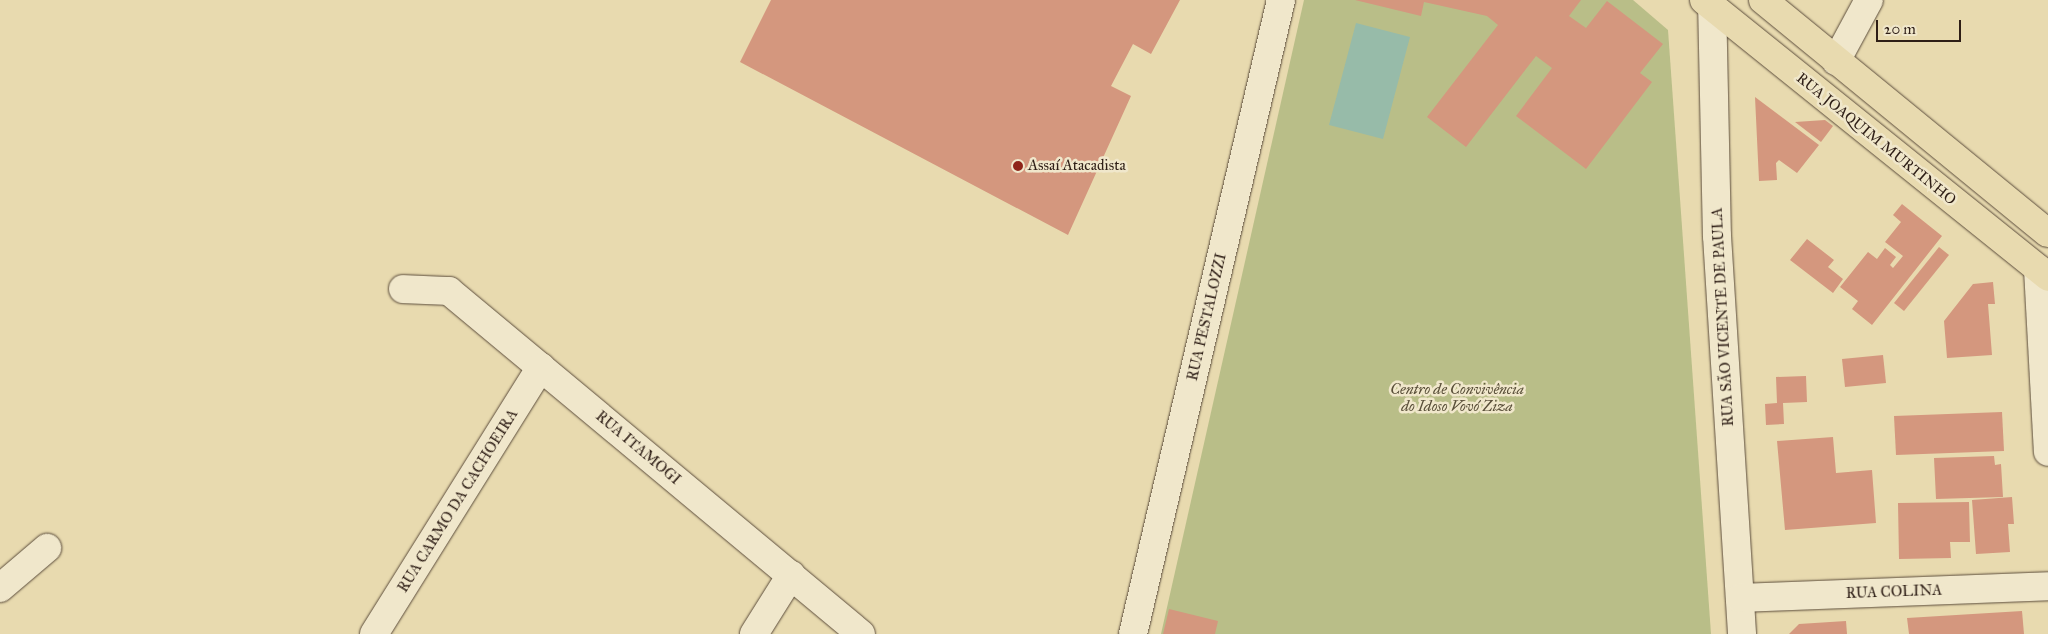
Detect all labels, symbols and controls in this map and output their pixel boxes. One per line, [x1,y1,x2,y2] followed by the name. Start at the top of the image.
[1878,10,1963,42] scale bar
[1884,20,1916,38] text: 20 m
[1793,69,1959,209] street label: RUA JOAQUIM MURTINHO
[1028,157,1126,175] place label: Assaí Atacadista
[1012,160,1024,172] marker: Assaí Atacadista
[1708,207,1738,427] street label: RUA SÃO VICENTE DE PAULA
[1184,251,1230,383] street label: RUA PESTALOZZI
[1390,380,1524,415] park label: Centro de Convivência do Idoso Vovó Ziza
[394,406,522,596] street label: RUA CARMO DA CACHOEIRA
[592,407,684,489] street label: RUA ITAMOGI
[1845,581,1943,603] street label: RUA COLINA

